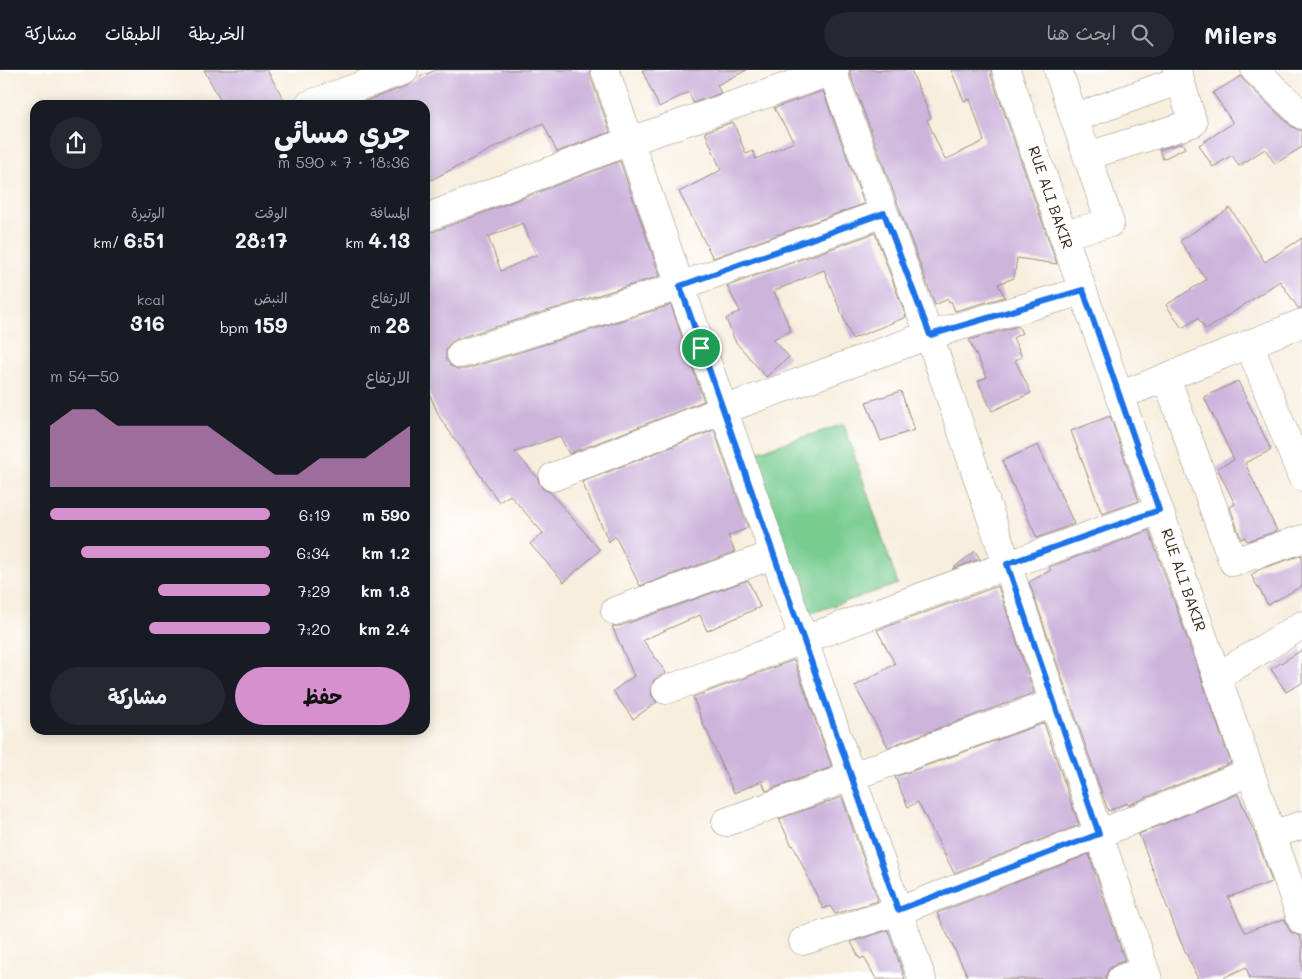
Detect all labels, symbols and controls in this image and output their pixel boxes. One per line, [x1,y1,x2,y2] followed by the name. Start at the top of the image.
[824,12,1174,57] search box
[1204,19,1277,50] text: Milers
[1046,20,1116,45] text: ابحث هنا
[25,21,77,45] text: مشاركة
[105,21,161,45] text: الطبقات
[189,21,245,45] text: الخريطة
[1128,21,1156,49] icon: search
[274,114,410,150] text: جري مسائي
[50,117,102,169] button: share
[1024,143,1078,251] street label: RUE ALI BAKIR
[278,151,410,172] text: 18:36 · 7 × 590 m
[131,203,165,222] text: الوتيرة
[255,203,287,222] text: الوقت
[370,203,410,222] text: المسافة
[124,226,165,253] text: 6:51
[235,226,287,253] text: 28:17
[368,226,410,253] text: 4.13
[93,233,124,252] text: /km
[345,233,368,252] text: km
[254,288,287,307] text: النبض
[371,288,410,307] text: الارتفاع
[137,290,165,309] text: kcal
[130,309,165,336] text: 316
[253,311,287,338] text: 159
[385,311,410,338] text: 28
[220,318,253,337] text: bpm
[370,318,385,337] text: m
[680,327,722,369] pin
[687,334,715,362] icon: arrive
[50,365,119,386] text: 50–54 m
[365,366,410,387] text: الارتفاع
[299,504,330,525] text: 6:19
[362,504,410,525] text: 590 m
[1157,526,1211,634] street label: RUE ALI BAKIR
[297,542,330,563] text: 6:34
[362,542,410,563] text: 1.2 km
[298,580,330,601] text: 7:29
[361,580,410,601] text: 1.8 km
[297,618,330,639] text: 7:20
[359,618,410,639] text: 2.4 km
[50,667,225,725] button: مشاركة
[235,667,410,725] button: حفظ

